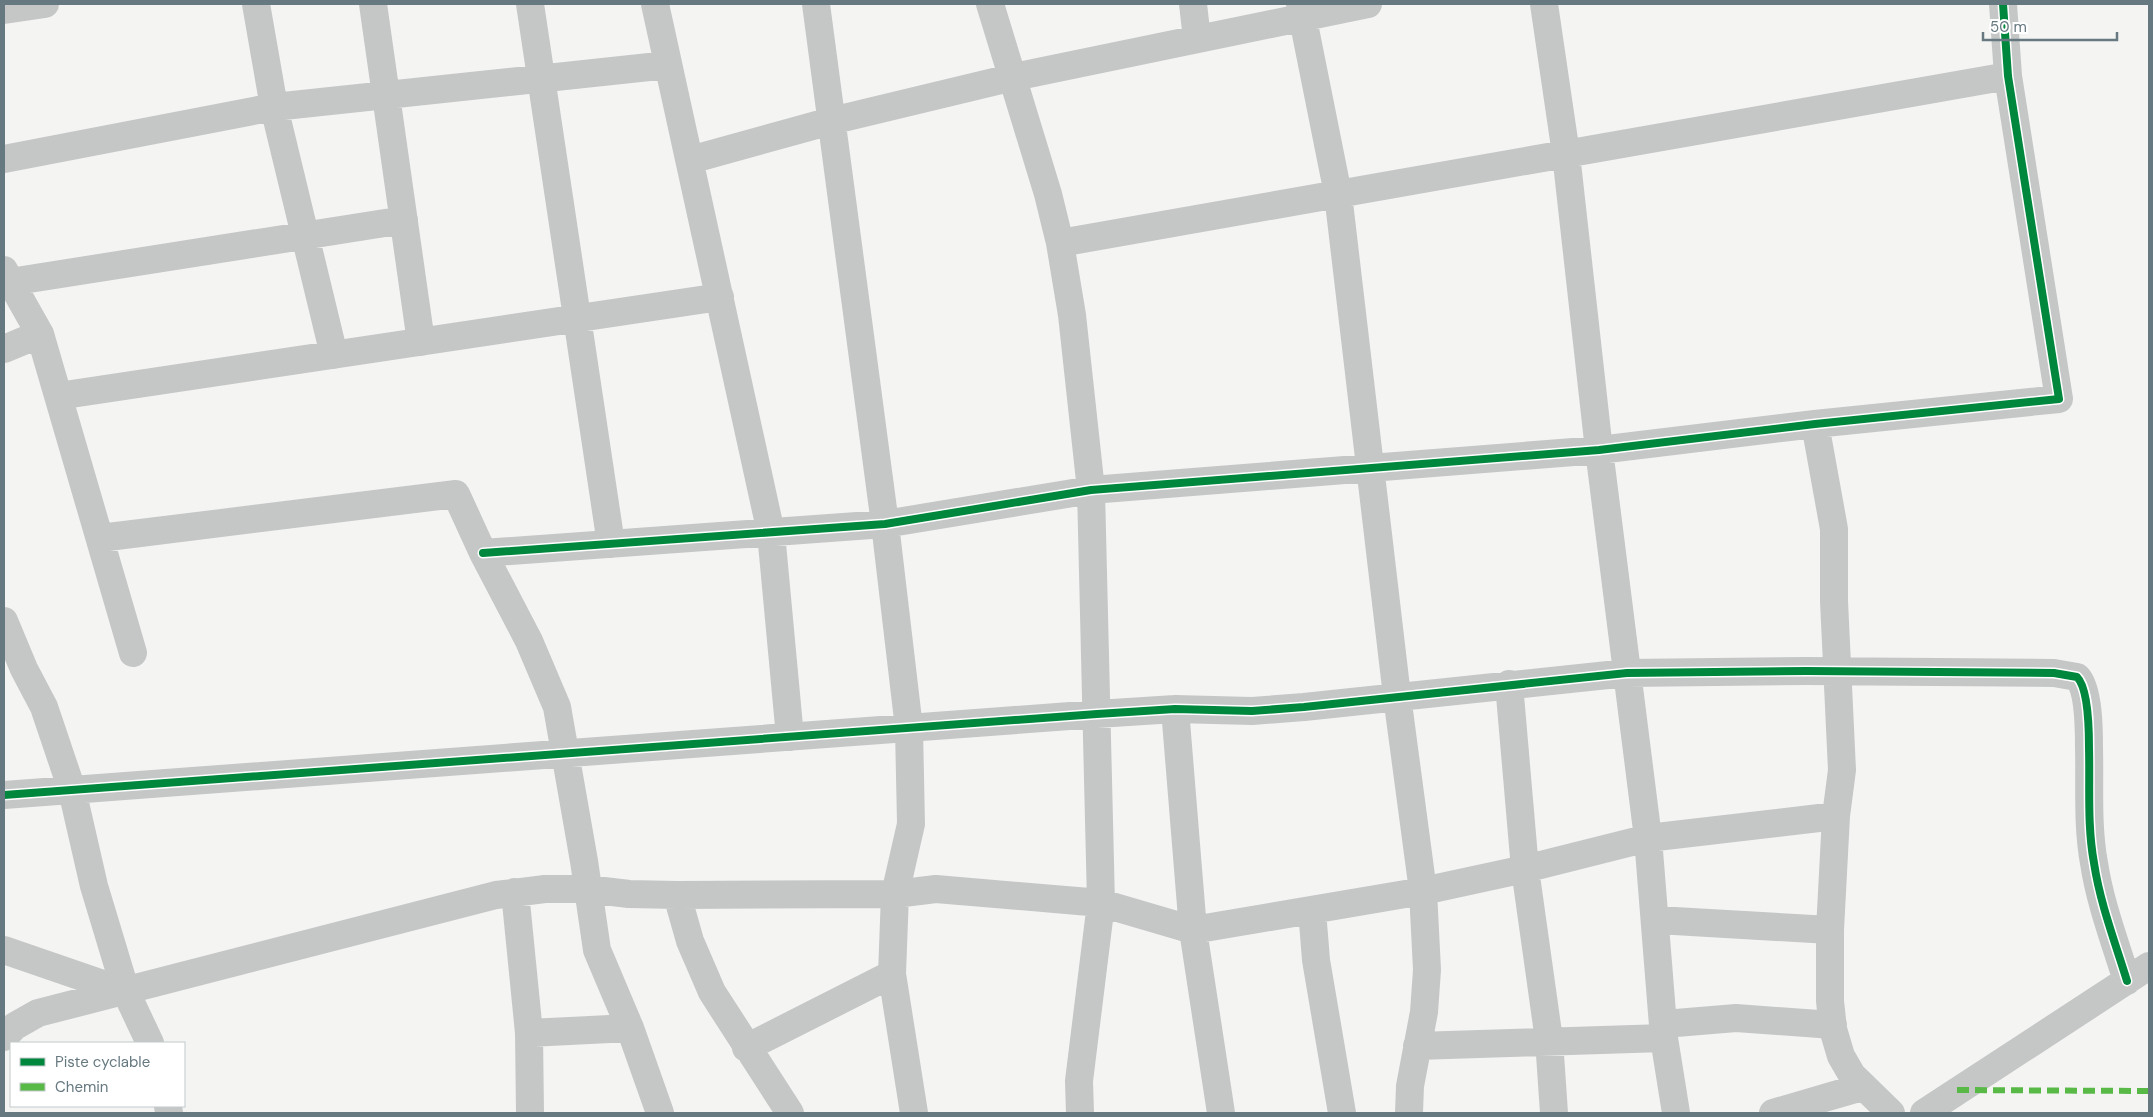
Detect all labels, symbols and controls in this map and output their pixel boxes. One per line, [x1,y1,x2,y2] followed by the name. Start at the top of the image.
[1983,10,2117,42] scale bar
[1990,17,2027,37] text: 50 m
[10,1042,185,1107] legend
[55,1052,150,1072] text: Piste cyclable
[55,1077,108,1097] text: Chemin

